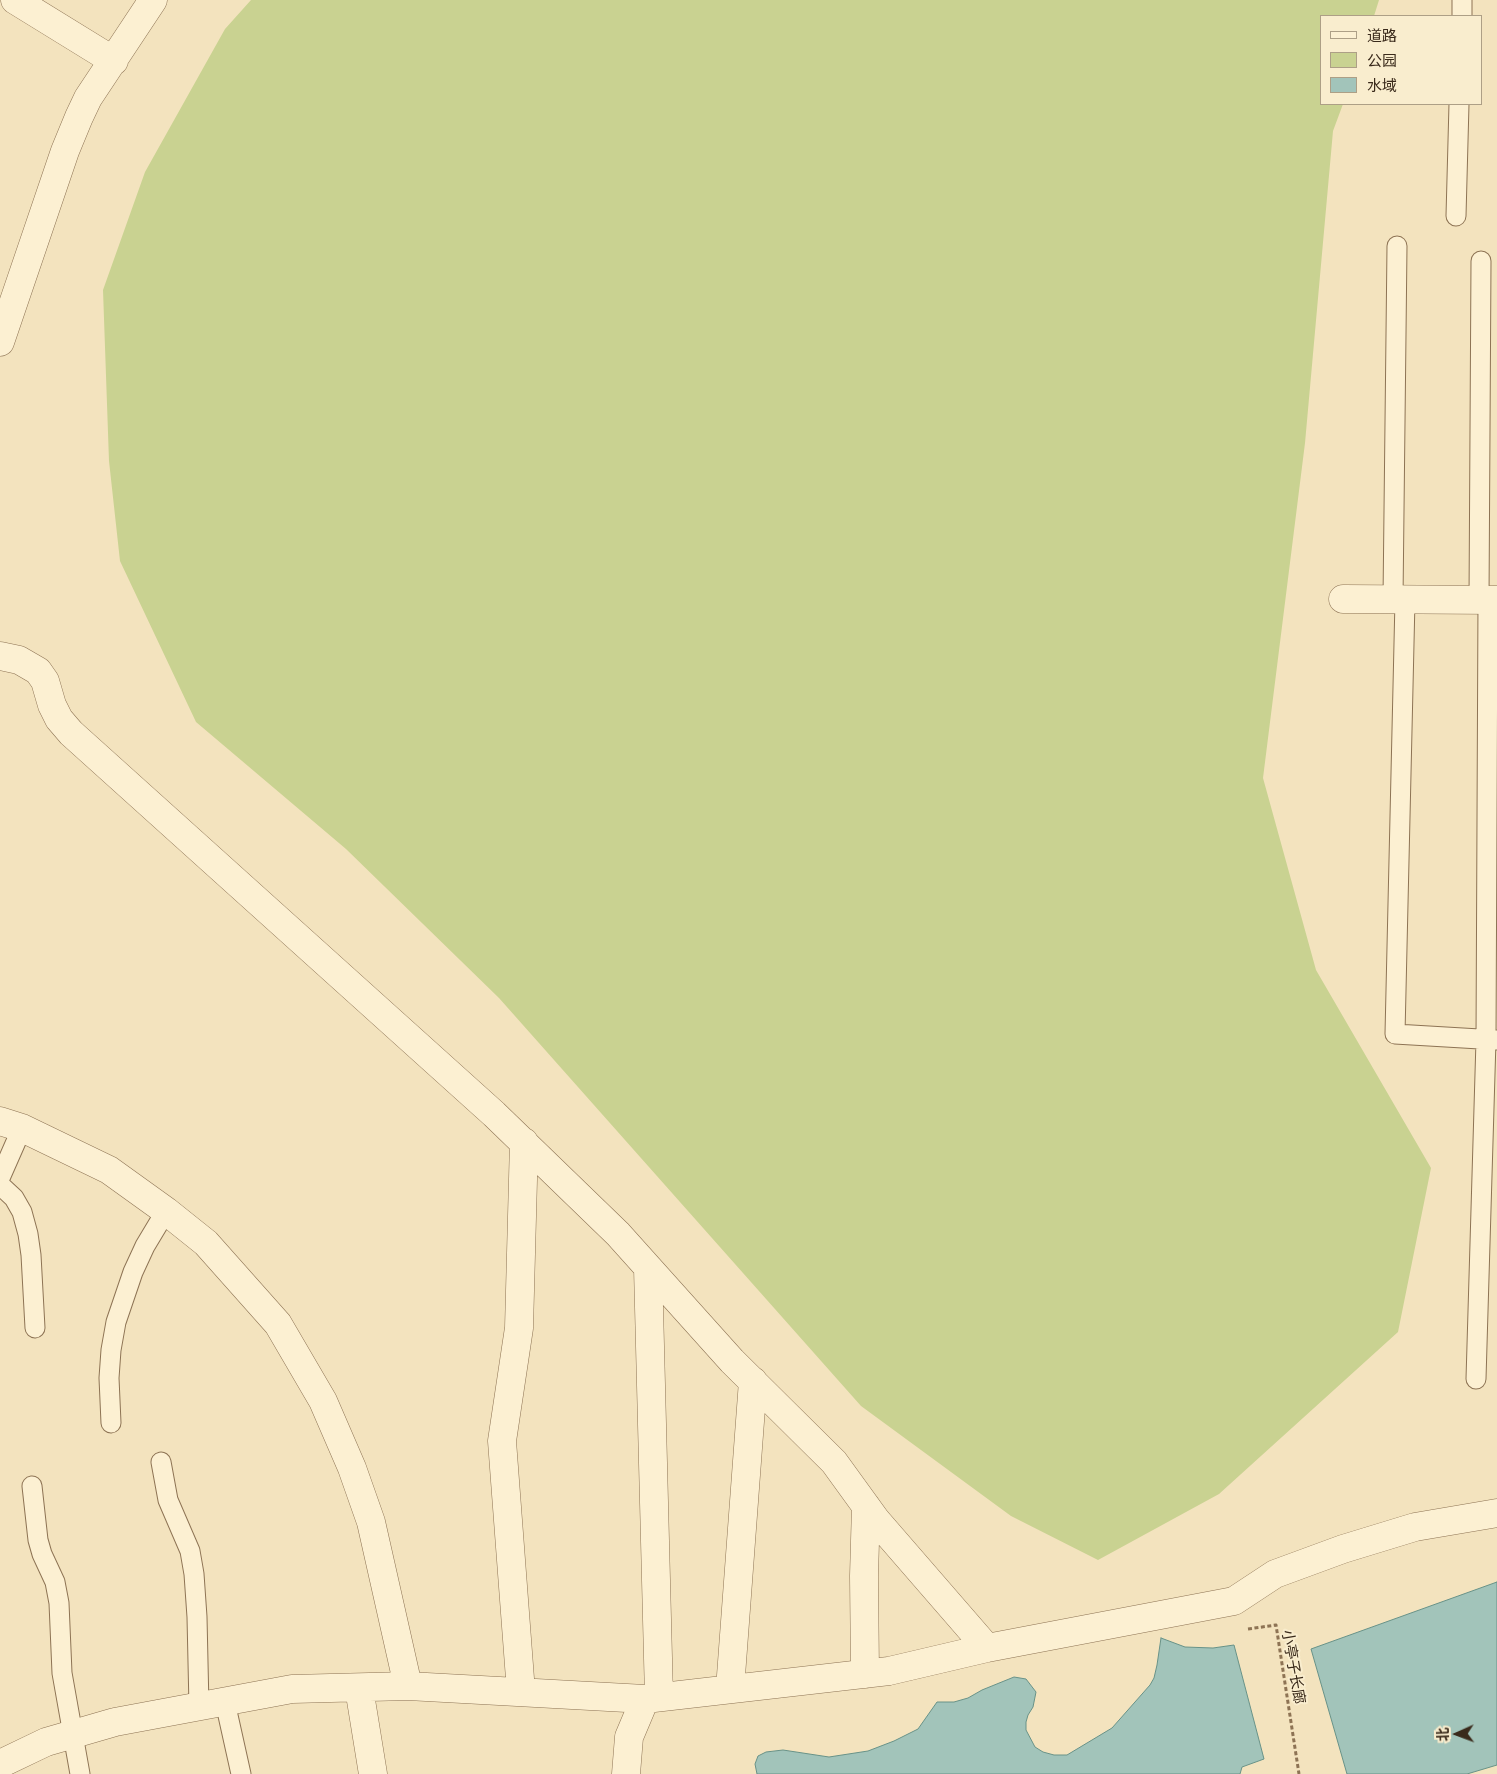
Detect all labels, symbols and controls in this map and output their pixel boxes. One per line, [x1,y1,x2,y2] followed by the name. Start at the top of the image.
[1320,15,1482,105] legend
[1367,23,1397,46] text: 道路
[1367,48,1397,71] text: 公园
[1367,73,1397,96] text: 水域
[1278,1629,1308,1705] street label: 小亭子长廊
[1432,1709,1482,1759] north arrow
[1432,1727,1452,1742] text: 北

